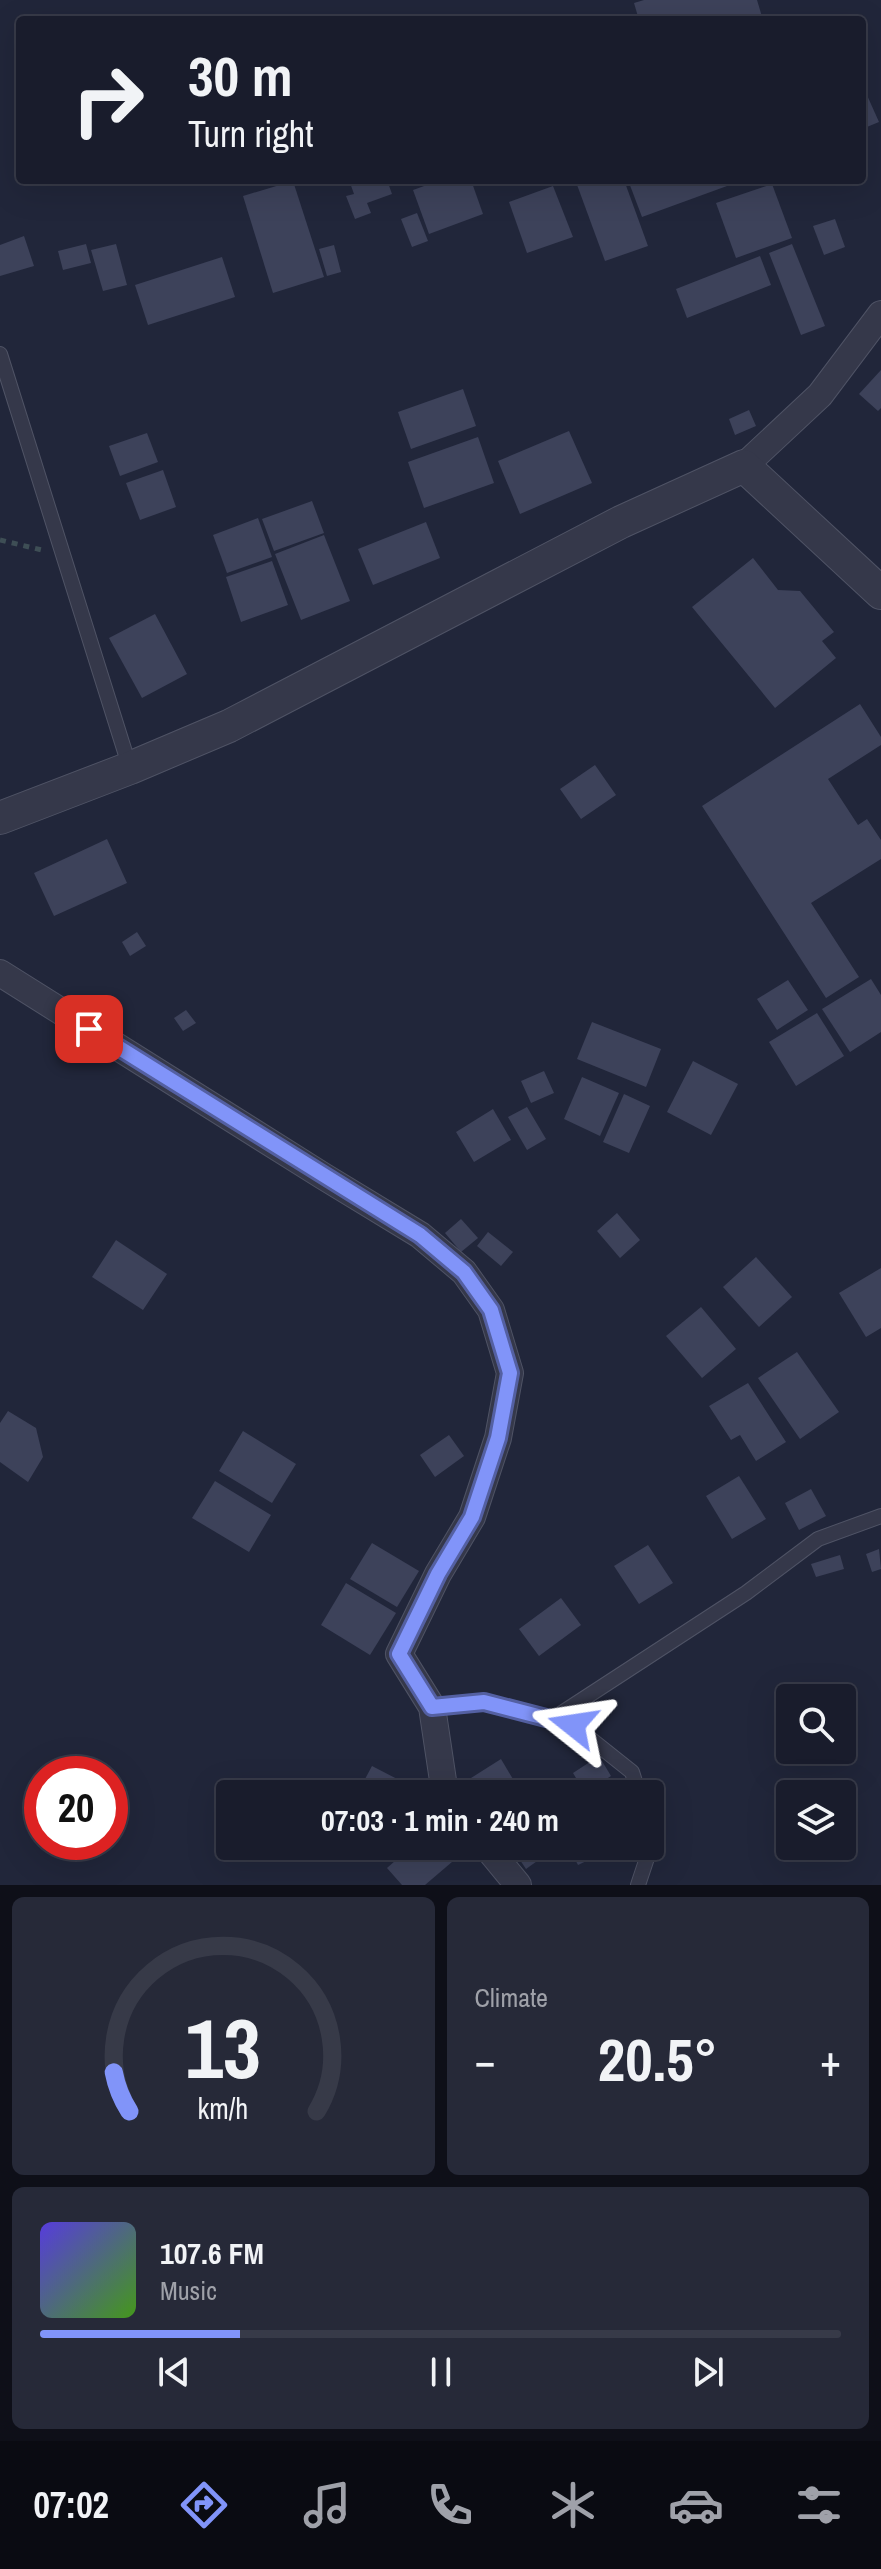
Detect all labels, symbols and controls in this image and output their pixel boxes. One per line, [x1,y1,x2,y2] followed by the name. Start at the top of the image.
[188,38,293,113] text: 30 m
[56,48,160,152] icon: right
[188,110,313,158] text: Turn right
[55,995,123,1063] pin
[67,1007,111,1051] icon: arrive
[531,1683,615,1767] position arrow
[776,1684,856,1860] map controls
[776,1684,856,1764] button: search
[24,1756,128,1860] speed limit sign: 20
[776,1780,856,1860] button: layers
[321,1800,559,1840] text: 07:03 · 1 min · 240 m
[475,1980,548,2015] text: Climate
[185,1992,261,2104] text: 13
[598,2019,718,2100] text: 20.5°
[475,2030,496,2090] text: −
[820,2030,841,2090] text: +
[198,2089,249,2128] text: km/h
[160,2233,264,2273] text: 107.6 FM
[160,2273,217,2308] text: Music
[152,2350,196,2394] icon: previous
[419,2350,463,2394] icon: pause
[686,2350,730,2394] icon: next
[176,2477,232,2533] icon: directions
[299,2477,355,2533] icon: music
[422,2477,478,2533] icon: phone
[545,2477,601,2533] icon: climate
[668,2477,724,2533] icon: car
[791,2477,847,2533] icon: filters
[34,2481,109,2529] text: 07:02

